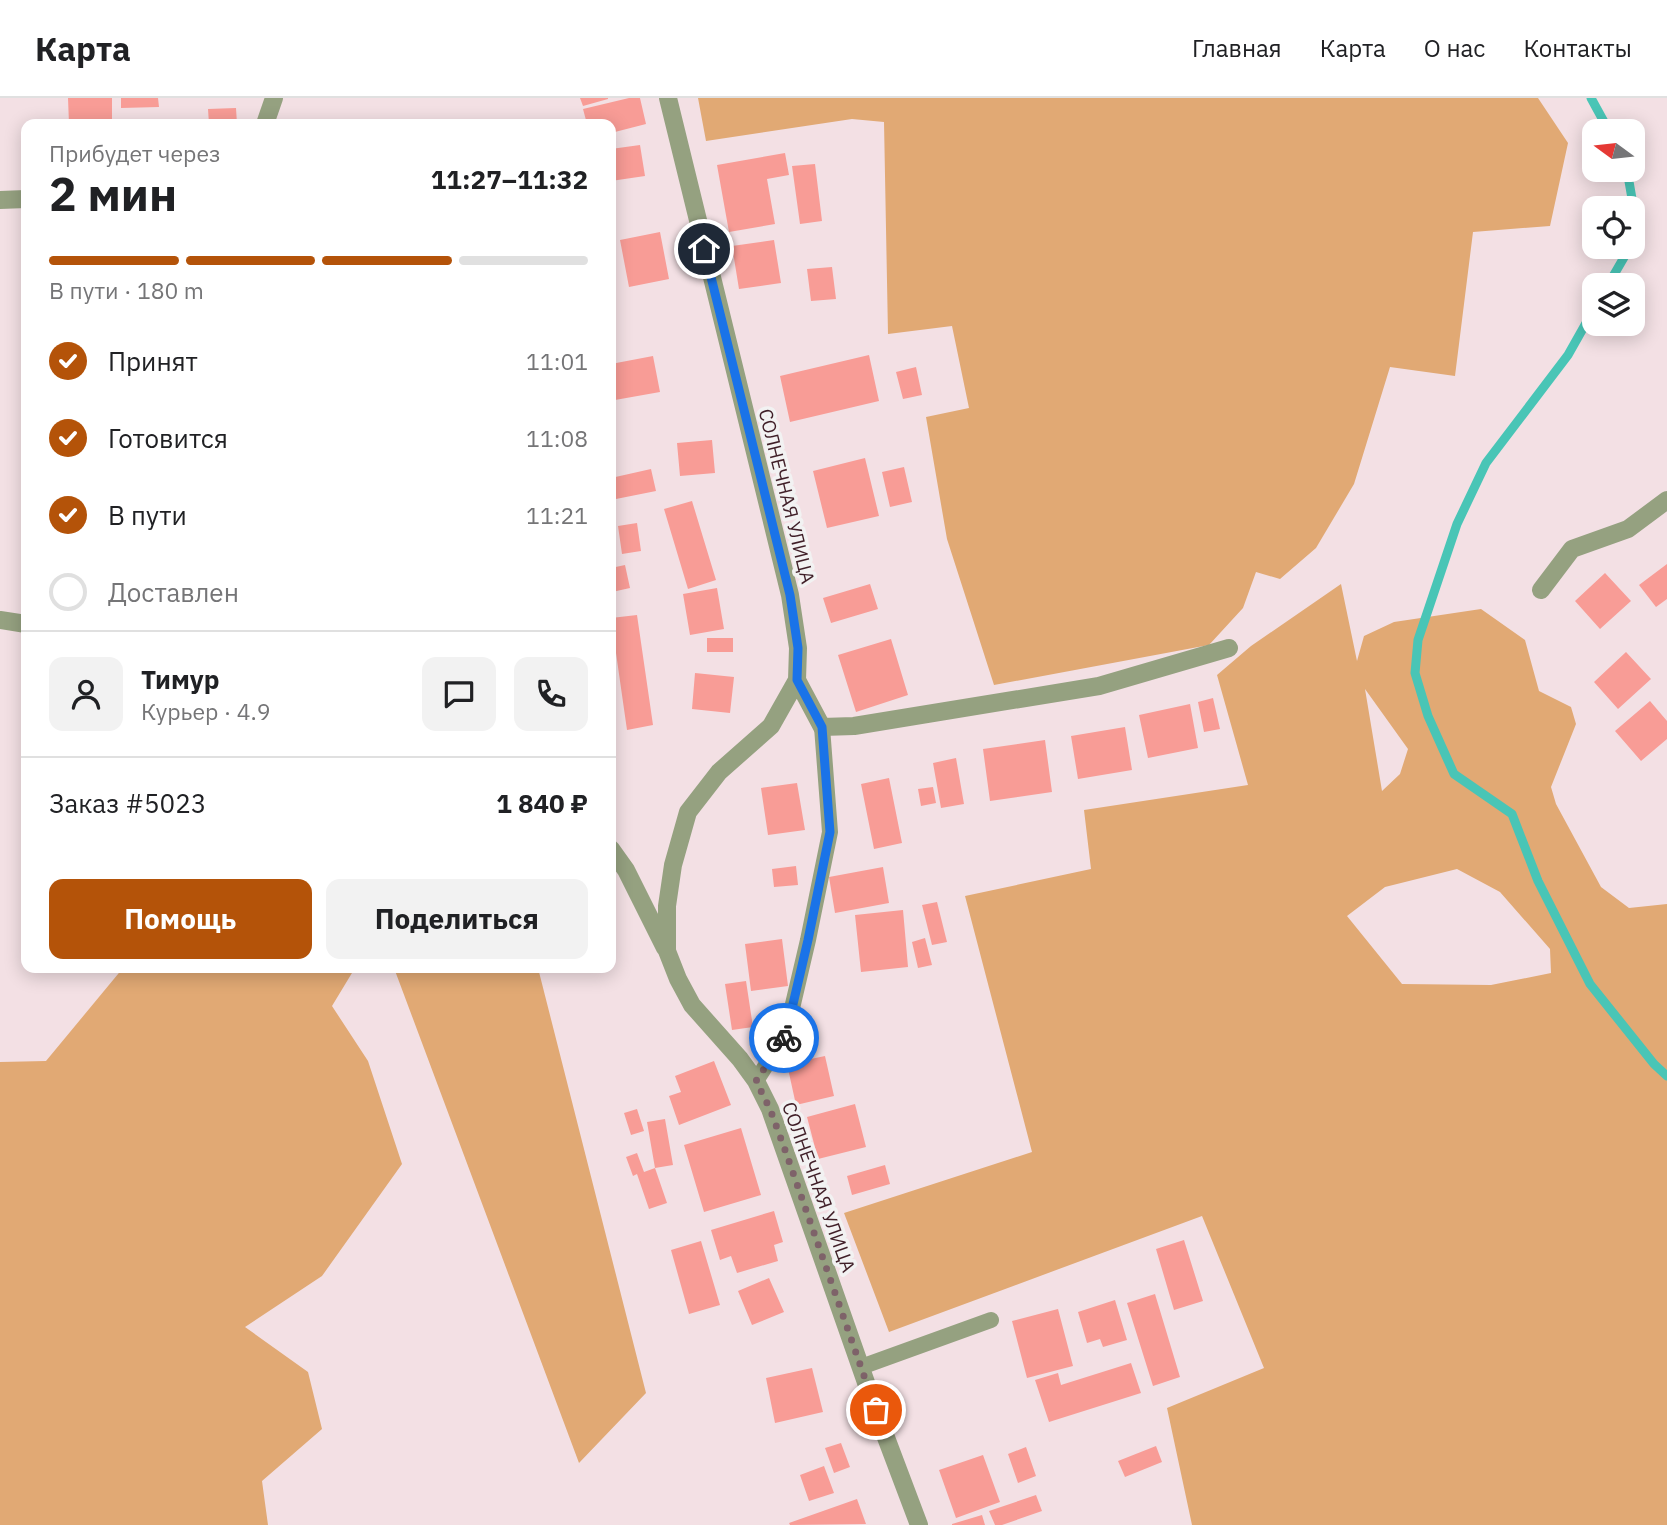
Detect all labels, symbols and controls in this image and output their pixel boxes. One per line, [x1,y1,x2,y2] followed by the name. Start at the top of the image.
[35,27,131,70] text: Карта
[1192,32,1282,64] text: Главная
[1320,32,1386,64] text: Карта
[1424,32,1485,64] text: О нас
[1523,32,1632,64] text: Контакты
[1582,119,1645,182] north arrow
[1582,119,1645,336] map controls
[49,138,221,168] text: Прибудет через
[431,162,588,196] text: 11:27–11:32
[49,164,177,224] text: 2 мин
[1582,196,1645,259] button: locate
[674,219,734,279] pin
[685,230,723,268] icon: home
[1582,273,1645,336] button: layers
[49,275,204,305] text: В пути · 180 m
[49,342,87,380] icon: check
[108,344,198,378] text: Принят
[526,346,588,376] text: 11:01
[754,406,820,586] street label: СОЛНЕЧНАЯ УЛИЦА
[49,419,87,457] icon: check
[108,421,228,455] text: Готовится
[526,423,588,453] text: 11:08
[49,496,87,534] icon: check
[108,498,187,532] text: В пути
[526,500,588,530] text: 11:21
[108,575,239,609] text: Доставлен
[49,657,123,731] button: person
[422,657,496,731] button: chat
[514,657,588,731] button: phone
[141,662,220,696] text: Тимур
[141,696,271,726] text: Курьер · 4.9
[49,786,206,820] text: Заказ #5023
[496,786,588,820] text: 1 840 ₽
[49,879,312,959] button: Помощь
[326,879,588,959] button: Поделиться
[749,1003,819,1073] courier
[765,1019,803,1057] icon: bike
[777,1099,861,1275] street label: СОЛНЕЧНАЯ УЛИЦА
[846,1380,906,1440] pin
[857,1391,895,1429] icon: bag

